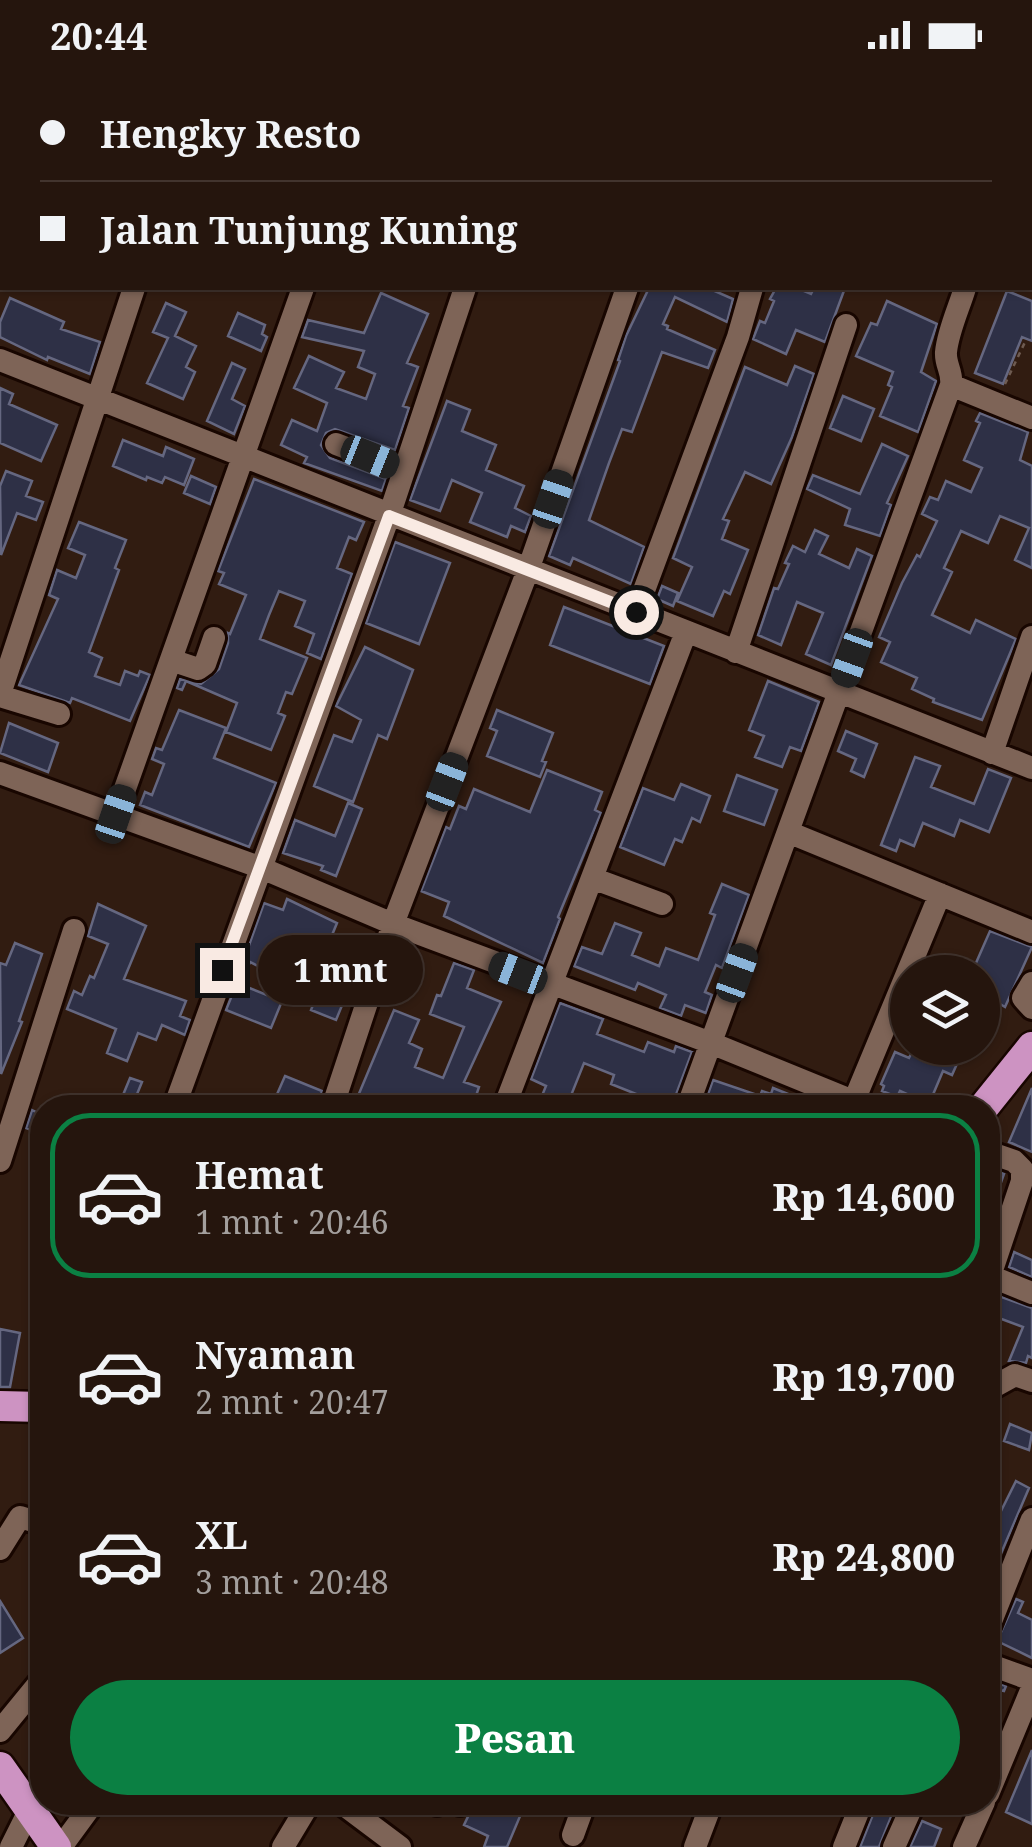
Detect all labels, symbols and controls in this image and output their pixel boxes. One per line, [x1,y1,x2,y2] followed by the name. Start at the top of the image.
[50,9,147,61] text: 20:44
[100,107,361,159] text: Hengky Resto
[100,203,518,255] text: Jalan Tunjung Kuning
[337,432,403,482] car
[529,466,577,532] car
[614,590,659,635] route start
[828,625,876,691] car
[422,749,472,815] car
[92,781,140,847] car
[257,935,422,1005] callout: 1 mnt
[713,940,761,1006] car
[200,948,245,993] route end
[294,948,387,991] text: 1 mnt
[485,948,551,998] car
[890,955,1000,1065] map controls
[890,955,1000,1065] button: layers
[195,1148,324,1200] text: Hemat
[75,1151,165,1241] icon: car
[773,1170,955,1222] text: Rp 14,600
[195,1200,389,1243] text: 1 mnt · 20:46
[195,1328,355,1380] text: Nyaman
[75,1331,165,1421] icon: car
[773,1350,955,1402] text: Rp 19,700
[195,1380,389,1423] text: 2 mnt · 20:47
[195,1508,248,1560] text: XL
[75,1511,165,1601] icon: car
[773,1530,955,1582] text: Rp 24,800
[195,1560,389,1603] text: 3 mnt · 20:48
[70,1680,960,1795] button: Pesan

